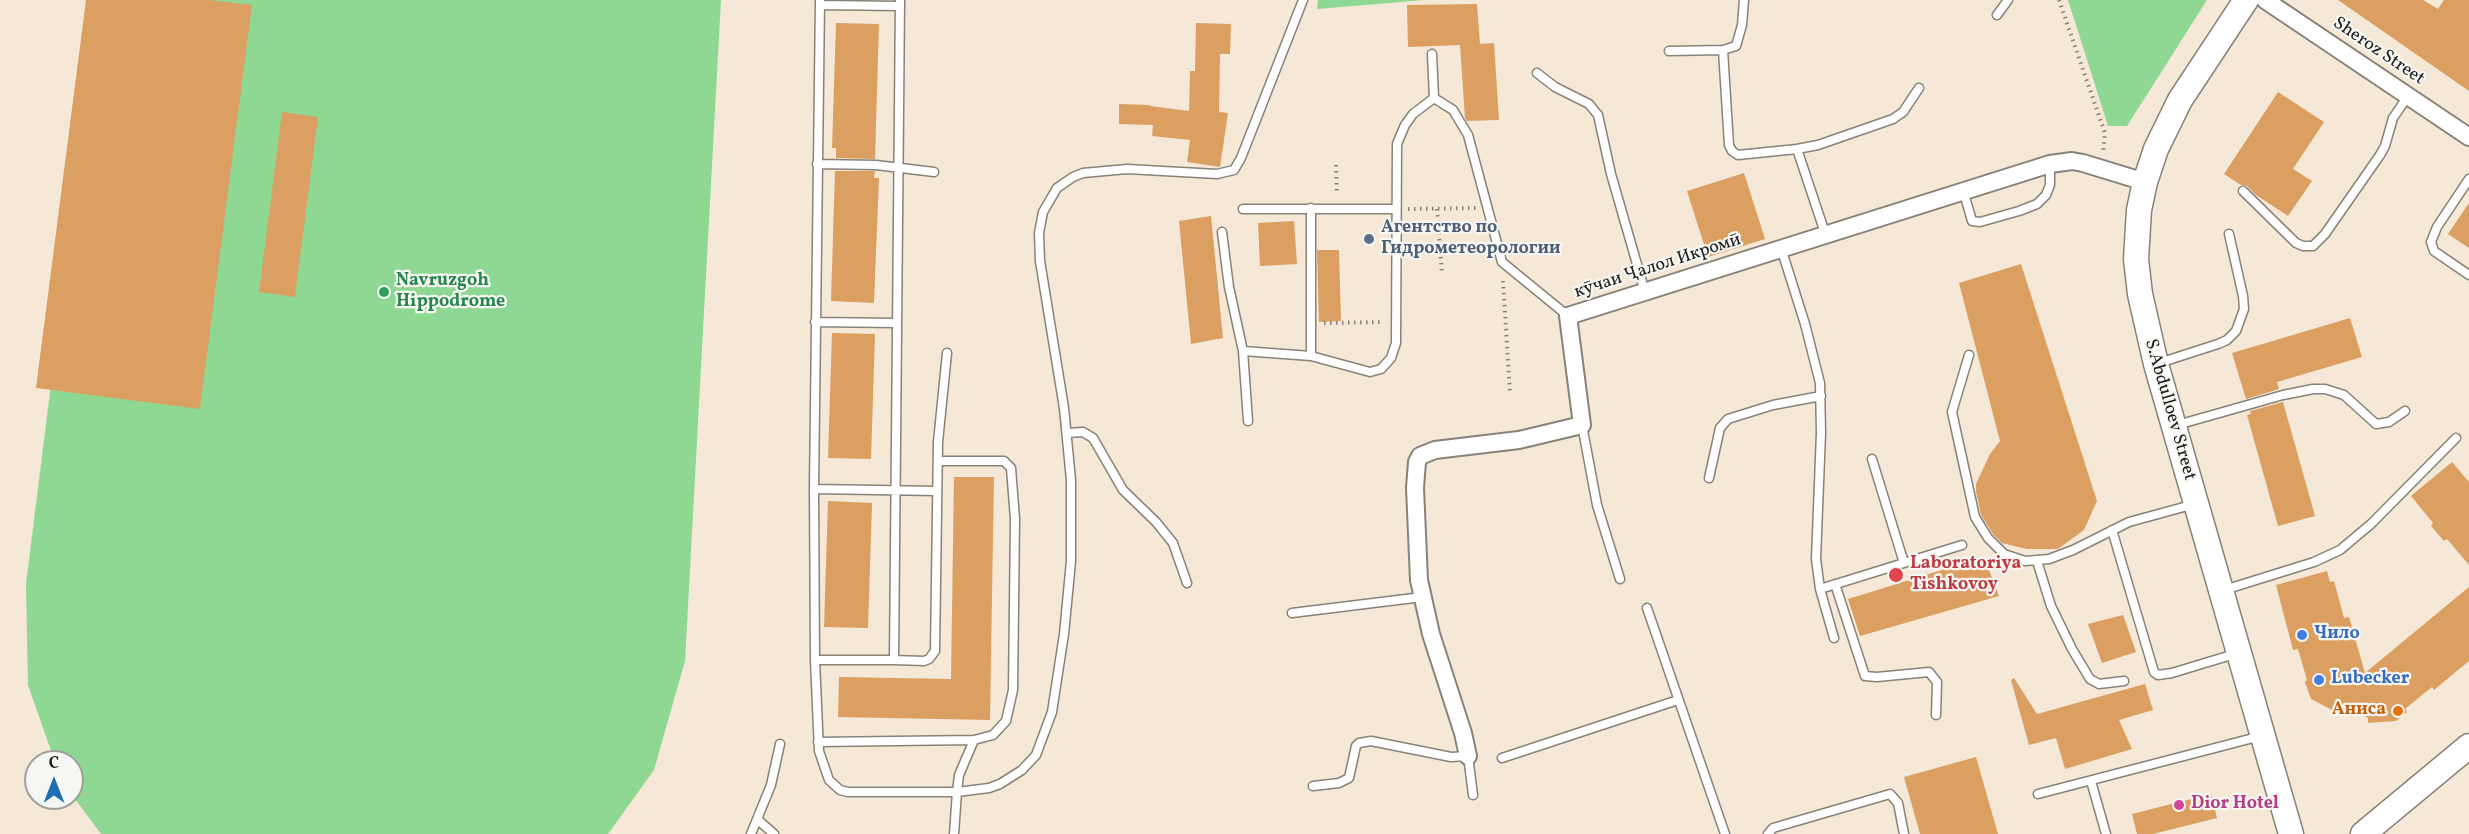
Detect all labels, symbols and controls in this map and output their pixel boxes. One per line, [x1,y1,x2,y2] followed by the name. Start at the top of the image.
[2328,13,2428,91] street label: Sheroz Street
[1381,218,1561,260] place label: Агентство по Гидрометеорологии
[1572,230,1744,304] street label: кӯчаи Ҷалол Икромӣ
[1362,232,1376,246] marker: Агентство по Гидрометеорологии
[396,271,505,314] place label: Navruzgoh Hippodrome
[377,285,391,299] marker: Navruzgoh Hippodrome
[2138,337,2200,483] street label: S.Abdulloev Street
[1910,554,2021,596] place label: Laboratoriya Tishkovoy
[1887,566,1905,584] marker: Laboratoriya Tishkovoy
[2314,624,2360,646] place label: Чило
[2295,628,2309,642] marker: Чило
[2331,669,2409,691] place label: Lubecker
[2312,673,2326,687] marker: Lubecker
[2332,700,2386,722] place label: Аниса
[2391,704,2405,718] marker: Аниса
[24,750,84,810] north arrow
[49,753,59,775] text: С
[2191,794,2279,816] place label: Dior Hotel
[2172,798,2186,812] marker: Dior Hotel

